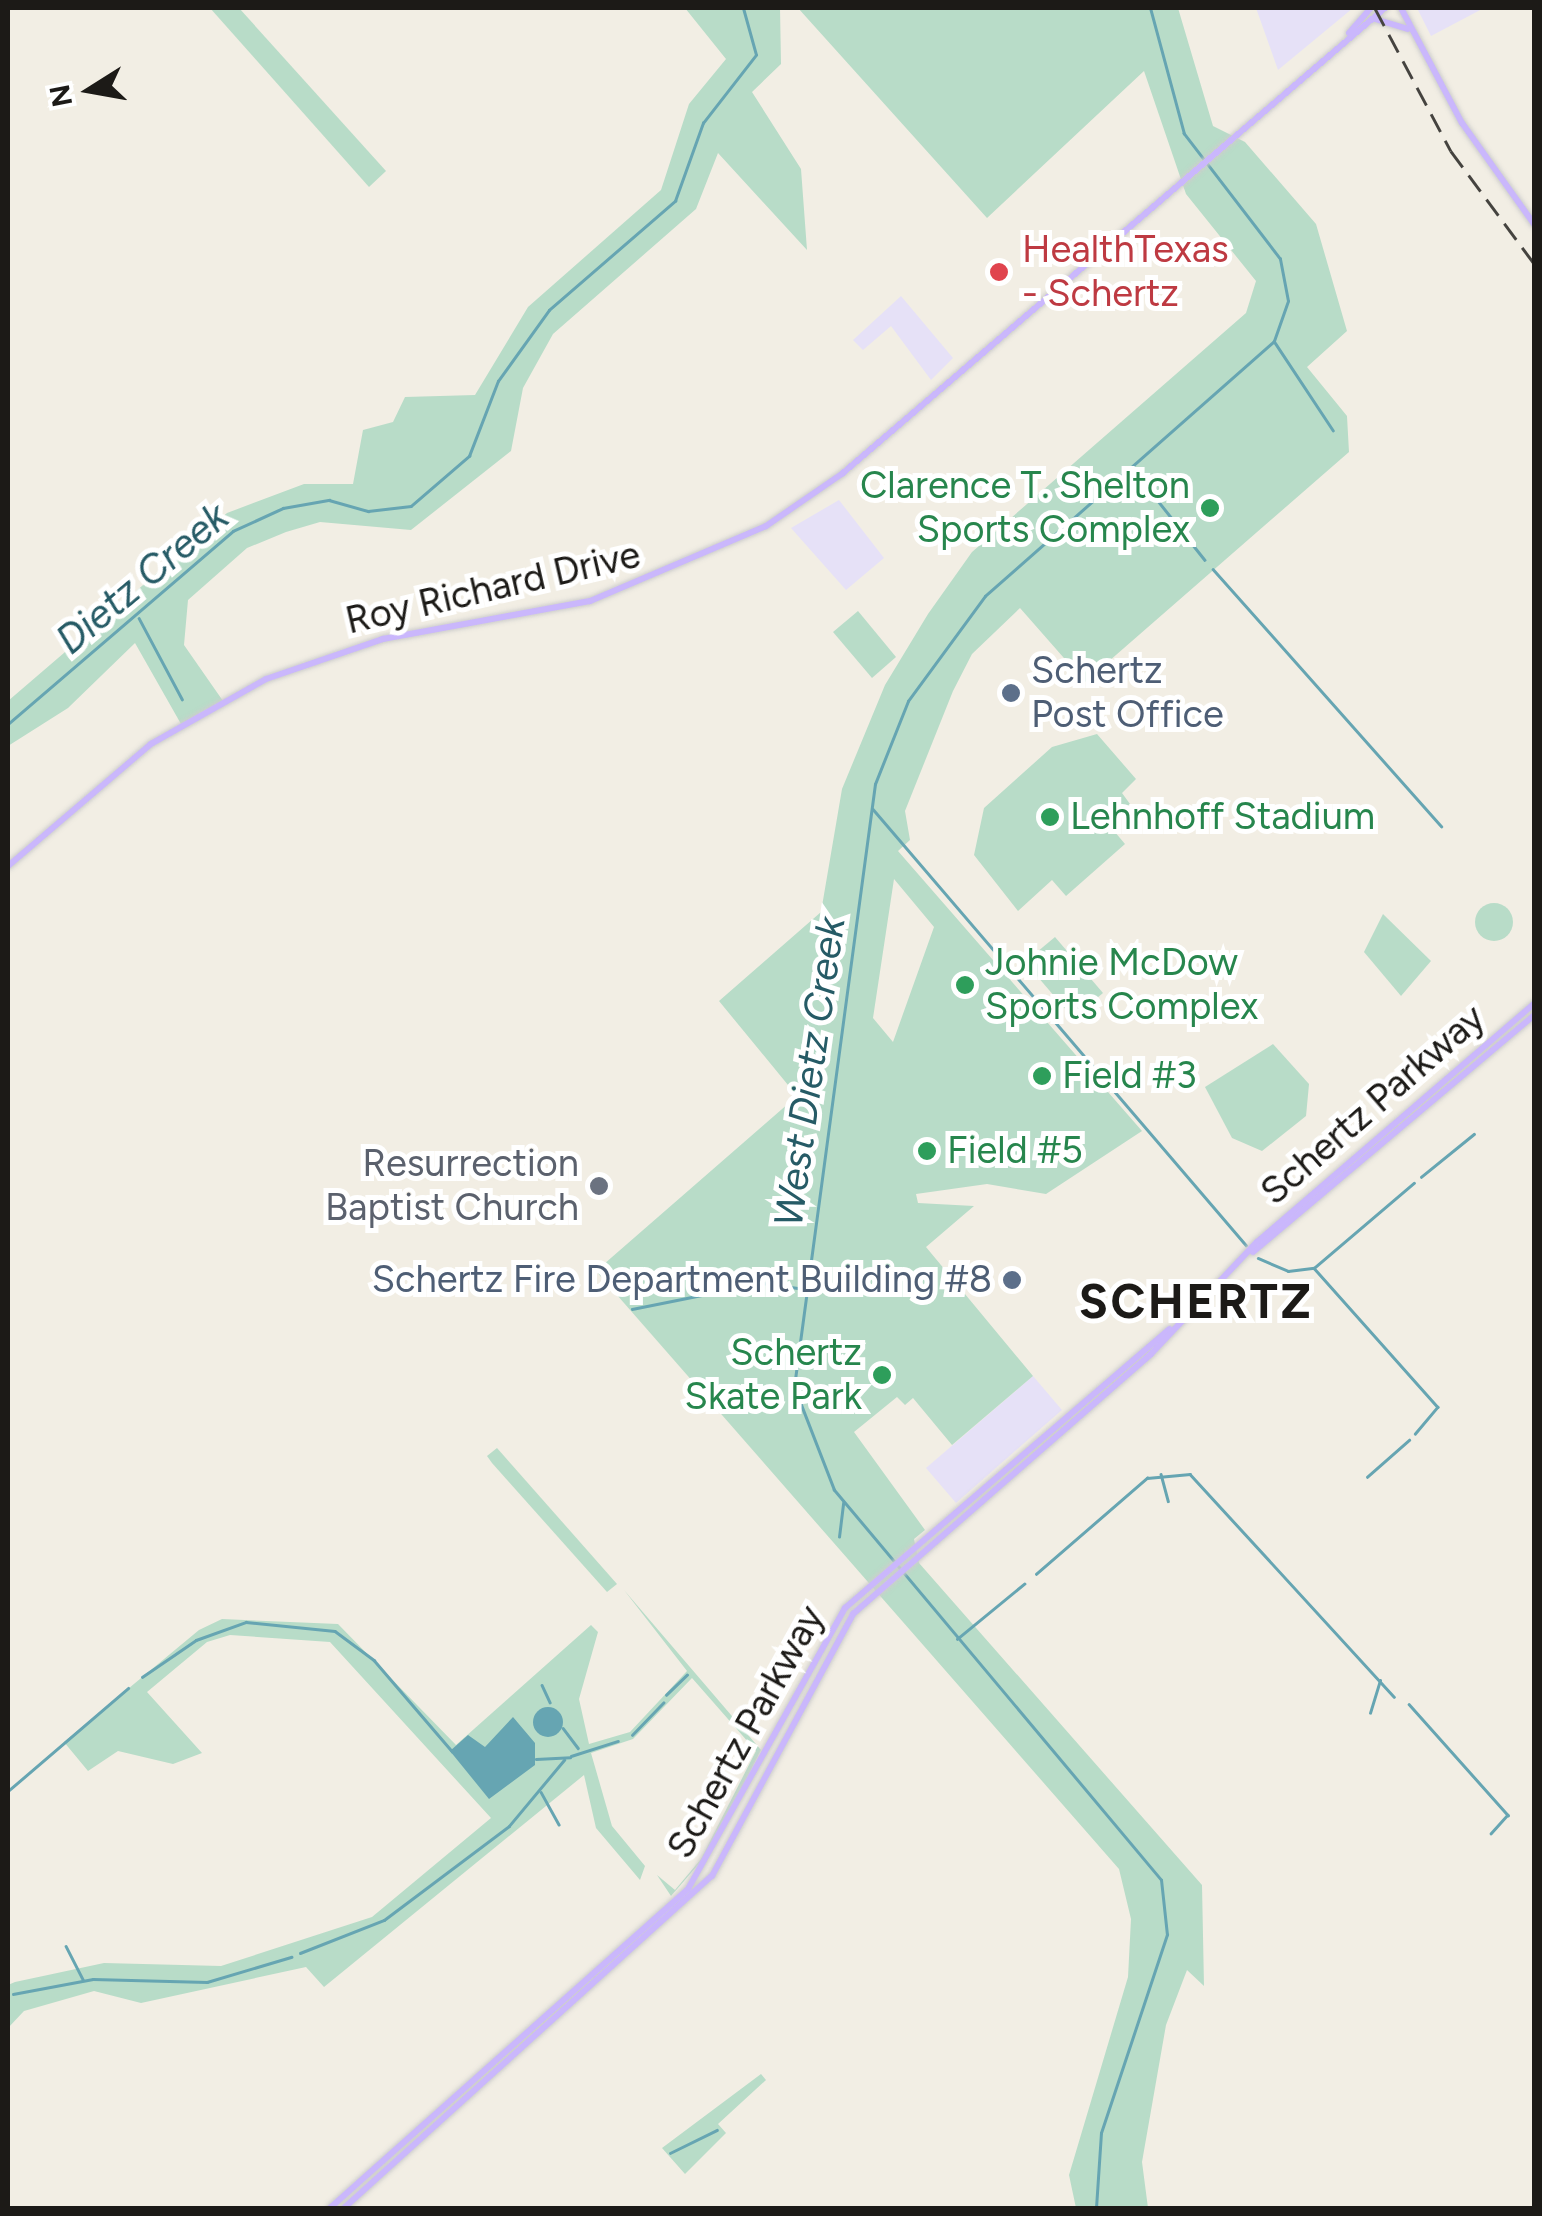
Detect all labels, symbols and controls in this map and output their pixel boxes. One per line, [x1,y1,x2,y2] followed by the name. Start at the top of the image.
[40,40,140,140] north arrow
[42,82,79,110] text: N
[1022,227,1229,316] place label: HealthTexas - Schertz
[986,259,1012,285] marker: HealthTexas - Schertz
[860,463,1190,552] place label: Clarence T. Shelton Sports Complex
[46,492,238,664] water label: Dietz Creek
[1199,497,1221,519] marker: Clarence T. Shelton Sports Complex
[341,532,645,644] street label: Roy Richard Drive
[1031,648,1224,738] place label: Schertz Post Office
[1000,682,1022,704] marker: Schertz Post Office
[1070,794,1375,840] place label: Lehnhoff Stadium
[1039,806,1061,828] marker: Lehnhoff Stadium
[764,914,854,1230] water label: West Dietz Creek
[985,940,1258,1030] place label: Johnie McDow Sports Complex
[954,974,976,996] marker: Johnie McDow Sports Complex
[1252,995,1494,1215] street label: Schertz Parkway
[1062,1053,1197,1099] place label: Field #3
[1031,1065,1053,1087] marker: Field #3
[947,1128,1083,1174] place label: Field #5
[916,1140,938,1162] marker: Field #5
[325,1141,579,1230] place label: Resurrection Baptist Church
[588,1175,610,1197] marker: Resurrection Baptist Church
[372,1257,992,1303] place label: Schertz Fire Department Building #8
[1001,1269,1023,1291] marker: Schertz Fire Department Building #8
[1079,1273,1313,1331] district label: SCHERTZ
[685,1330,862,1420] place label: Schertz Skate Park
[871,1364,893,1386] marker: Schertz Skate Park
[658,1598,834,1866] street label: Schertz Parkway

